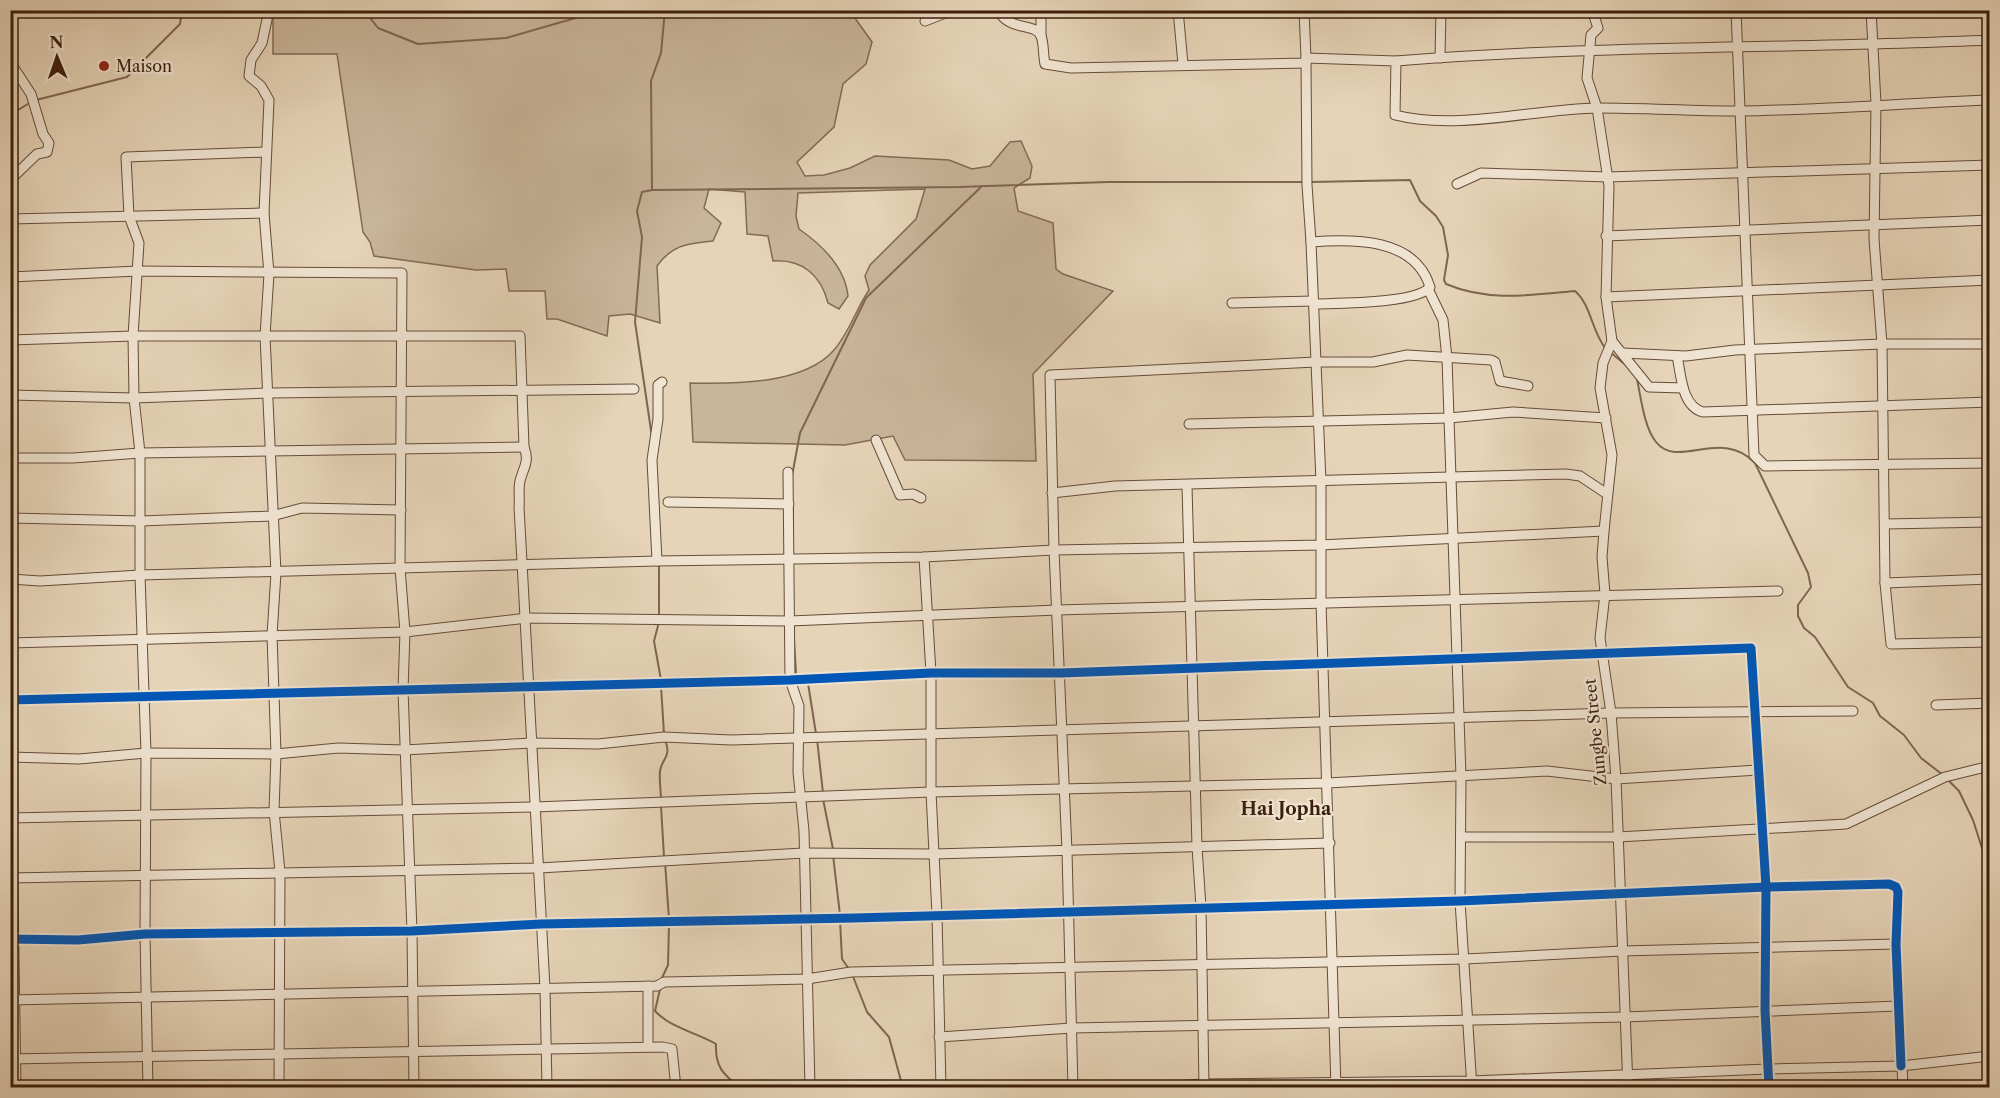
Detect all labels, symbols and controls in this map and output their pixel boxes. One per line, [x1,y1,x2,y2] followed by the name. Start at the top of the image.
[27,27,87,87] north arrow
[49,32,64,52] text: N
[116,56,172,76] place label: Maison
[97,59,111,73] marker: Maison
[1579,677,1611,786] street label: Zungbe Street
[1241,798,1332,820] district label: Hai Jopha

